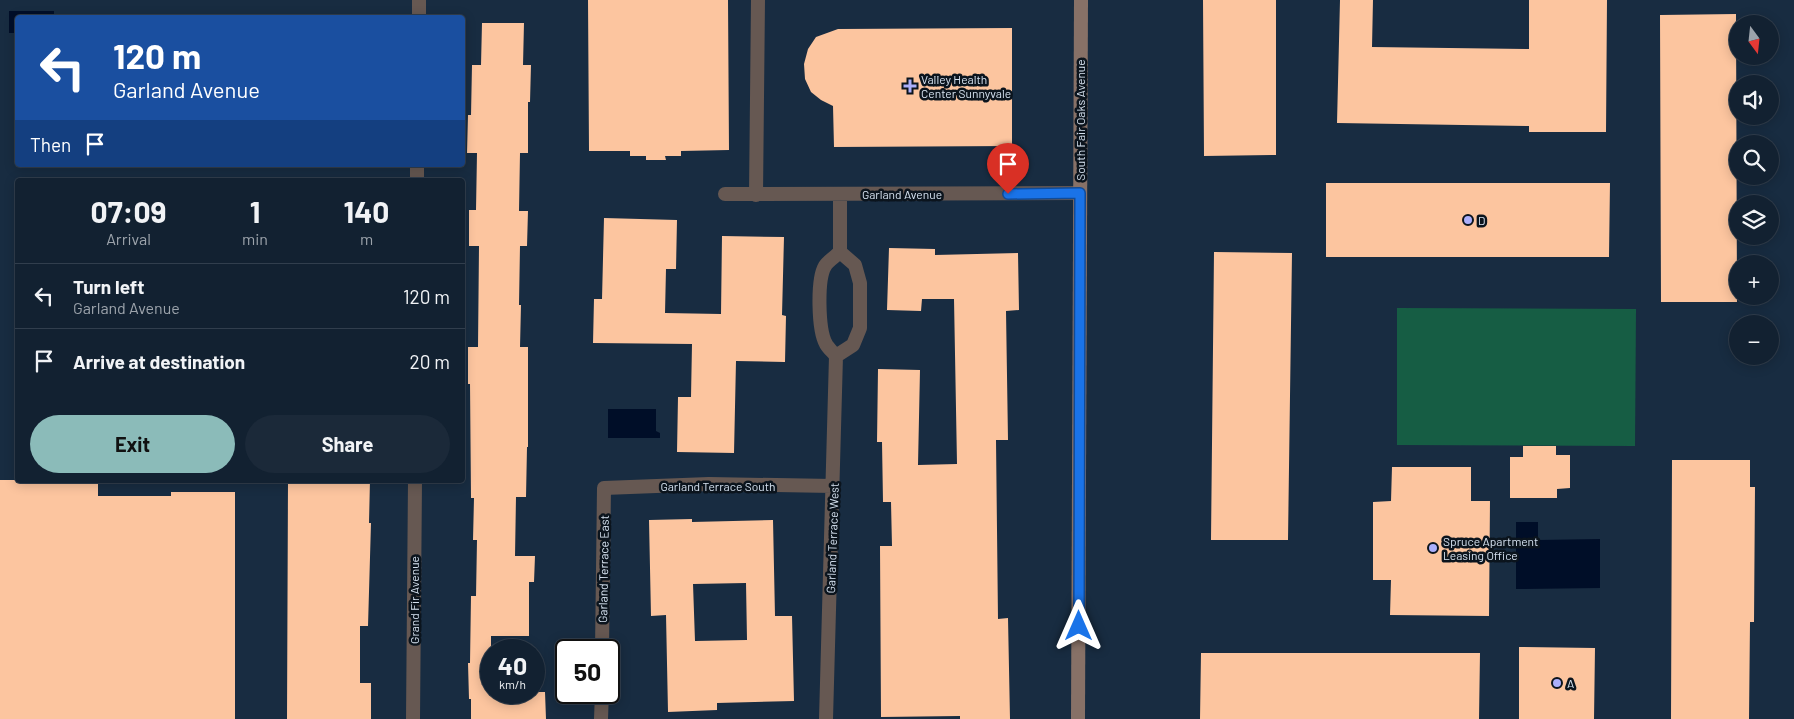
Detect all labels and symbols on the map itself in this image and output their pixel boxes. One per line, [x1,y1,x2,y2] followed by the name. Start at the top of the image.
[1729,15,1779,65] north arrow
[1073,59,1087,181] street label: South Fair Oaks Avenue
[921,72,1011,100] place label: Valley Health Center Sunnyvale
[903,79,917,93] marker: Valley Health Center Sunnyvale
[987,143,1029,194] pin
[862,187,942,201] street label: Garland Avenue
[1478,213,1485,227] place label: D
[1462,214,1474,226] marker: D
[660,479,776,493] street label: Garland Terrace South
[823,482,841,594] street label: Garland Terrace West
[595,515,611,623] street label: Garland Terrace East
[1443,534,1538,562] place label: Spruce Apartment Leasing Office
[1427,542,1439,554] marker: Spruce Apartment Leasing Office
[407,556,421,644] street label: Grand Fir Avenue
[1052,599,1104,651] position arrow
[555,639,620,704] speed limit sign: 50
[1567,676,1574,690] place label: A
[1551,677,1563,689] marker: A

